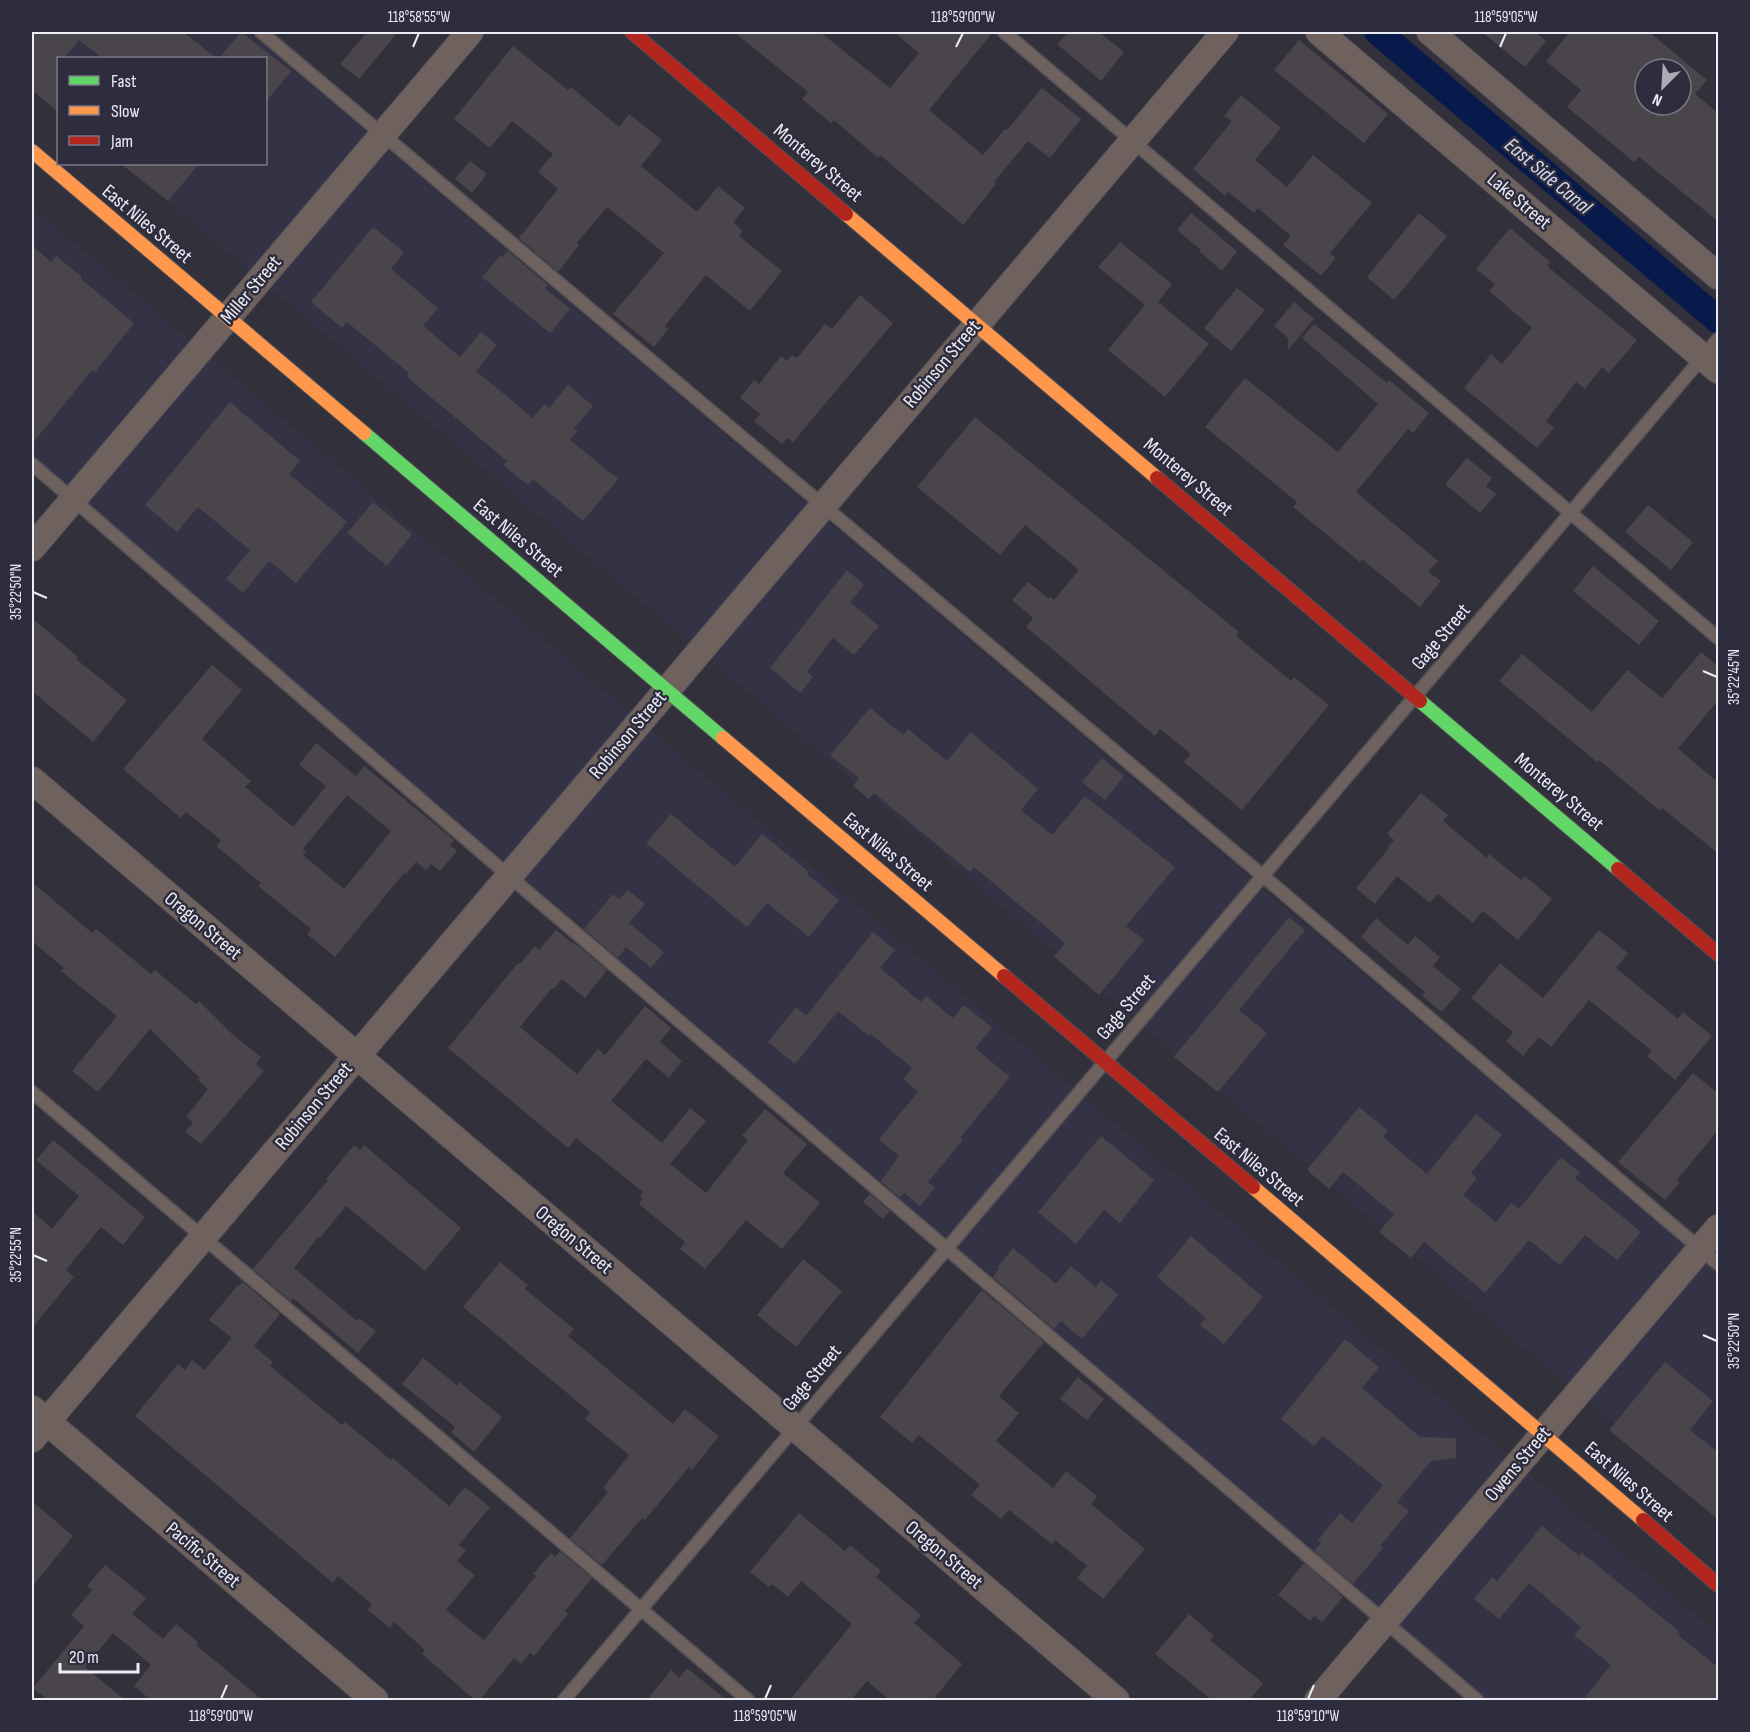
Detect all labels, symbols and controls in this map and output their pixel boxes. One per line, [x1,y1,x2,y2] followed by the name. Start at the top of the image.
[388,8,450,27] text: 118°58'55"W
[931,8,995,27] text: 118°59'00"W
[1474,8,1538,27] text: 118°59'05"W
[57,57,267,165] legend
[1633,57,1693,117] north arrow
[111,71,137,92] text: Fast
[1650,89,1665,110] text: N
[111,101,140,122] text: Slow
[768,119,868,207] street label: Monterey Street
[110,131,133,152] text: Jam
[1499,132,1598,220] water label: East Side Canal
[1482,167,1556,235] street label: Lake Street
[97,179,197,269] street label: East Niles Street
[215,251,287,329] street label: Miller Street
[898,315,986,413] street label: Robinson Street
[1138,433,1238,521] street label: Monterey Street
[468,493,568,583] street label: East Niles Street
[7,564,26,620] text: 35°22'50"N
[1406,599,1476,675] street label: Gage Street
[1725,649,1744,705] text: 35°22'45"N
[584,686,672,784] street label: Robinson Street
[1509,748,1609,836] street label: Monterey Street
[838,807,938,897] street label: East Niles Street
[159,887,247,965] street label: Oregon Street
[1091,969,1161,1045] street label: Gage Street
[270,1057,358,1155] street label: Robinson Street
[1209,1122,1309,1212] street label: East Niles Street
[530,1201,618,1279] street label: Oregon Street
[7,1227,26,1283] text: 35°22'55"N
[1725,1313,1744,1369] text: 35°22'50"N
[777,1340,847,1416] street label: Gage Street
[1480,1422,1556,1506] street label: Owens Street
[1579,1437,1679,1527] street label: East Niles Street
[900,1516,988,1594] street label: Oregon Street
[161,1517,245,1593] street label: Pacific Street
[60,1636,138,1674] scale bar
[69,1647,99,1668] text: 20 m
[189,1707,253,1726] text: 118°59'00"W
[733,1707,797,1726] text: 118°59'05"W
[1277,1707,1339,1726] text: 118°59'10"W

